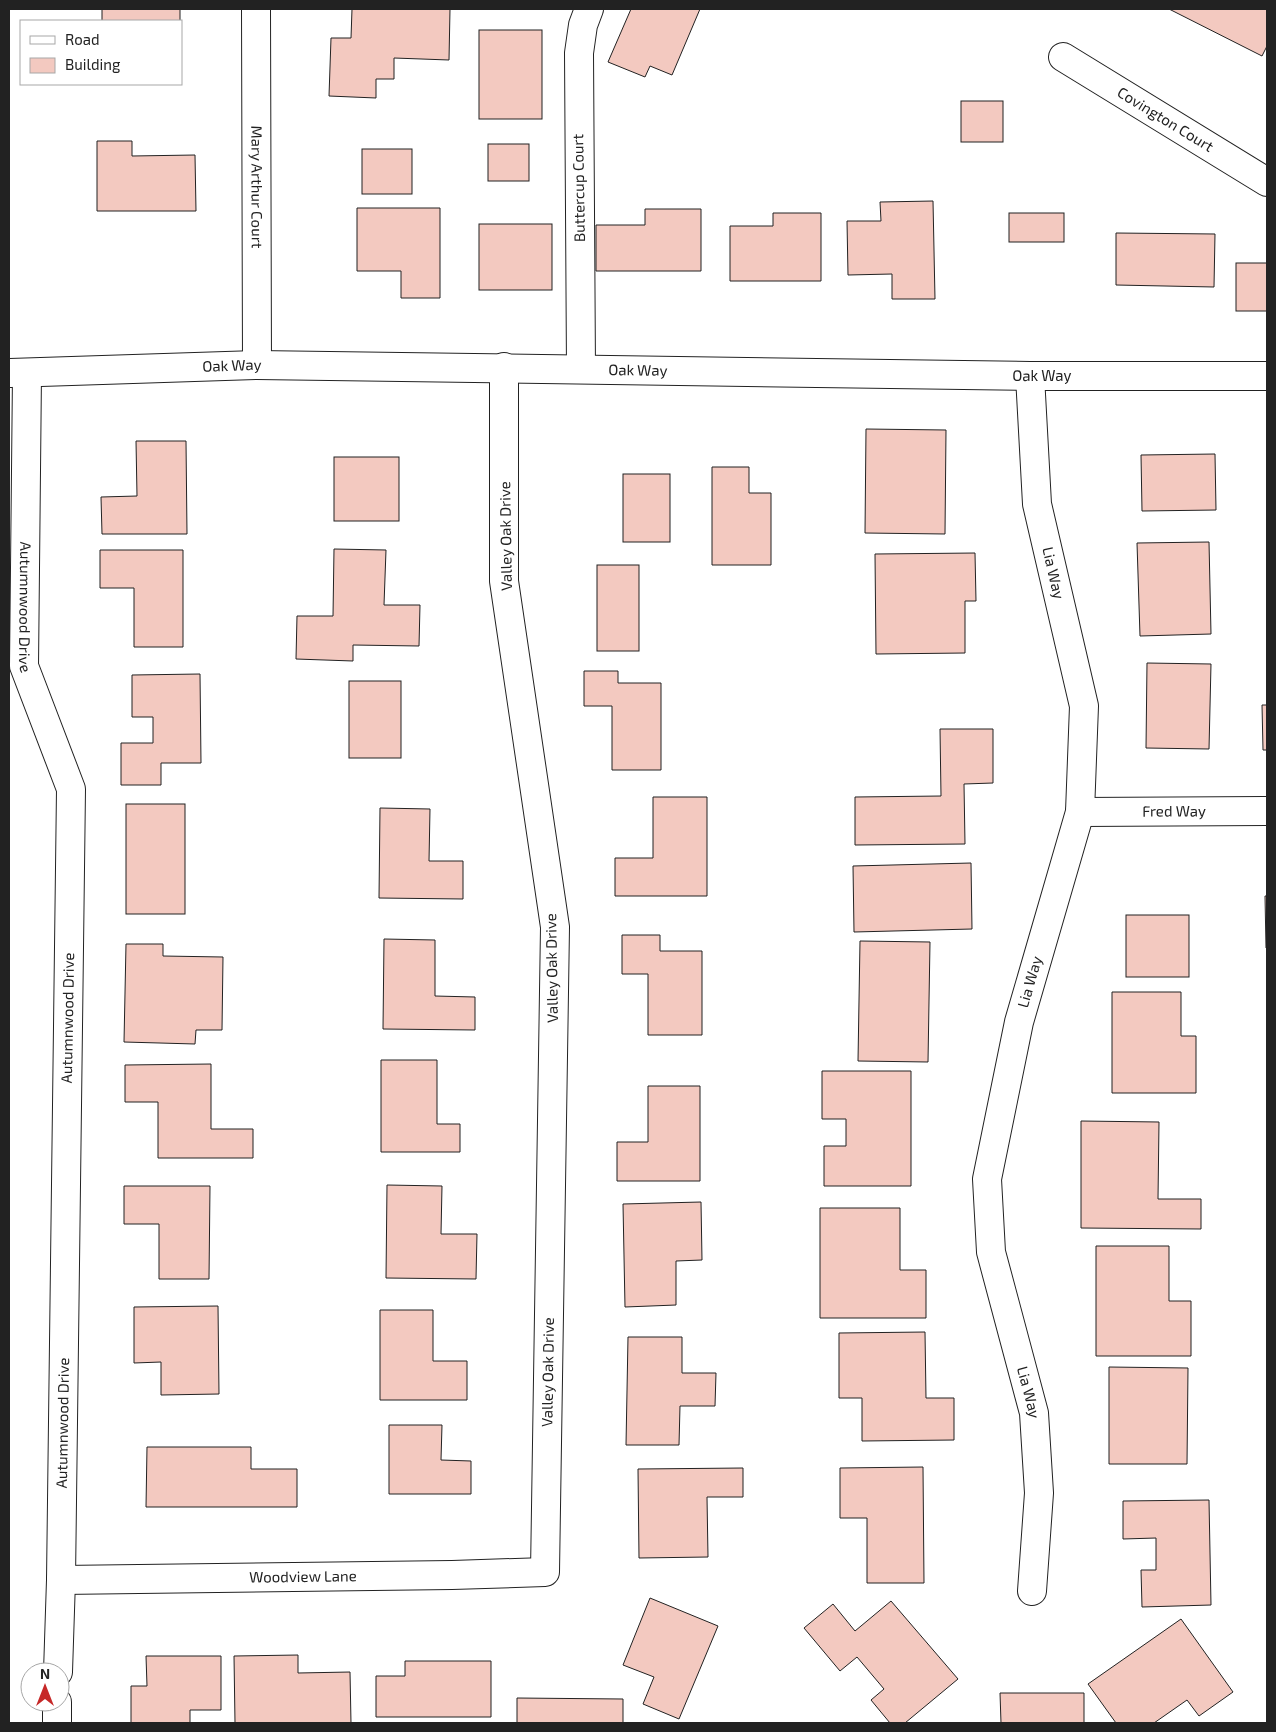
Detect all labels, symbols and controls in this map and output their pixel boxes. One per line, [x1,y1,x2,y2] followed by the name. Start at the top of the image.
[20,20,182,85] legend
[65,30,100,48] text: Road
[65,55,121,73] text: Building
[1114,83,1217,155] street label: Covington Court
[248,126,267,249] street label: Mary Arthur Court
[568,133,588,242] street label: Buttercup Court
[202,355,262,375] street label: Oak Way
[608,360,668,379] street label: Oak Way
[1012,366,1071,384] street label: Oak Way
[495,481,515,591] street label: Valley Oak Drive
[16,541,36,675] street label: Autumnwood Drive
[1039,545,1069,601] street label: Lia Way
[1142,801,1206,820] street label: Fred Way
[541,913,561,1023] street label: Valley Oak Drive
[57,952,77,1084] street label: Autumnwood Drive
[1013,954,1045,1010] street label: Lia Way
[537,1317,557,1427] street label: Valley Oak Drive
[52,1357,72,1489] street label: Autumnwood Drive
[1014,1364,1044,1419] street label: Lia Way
[249,1566,357,1586] street label: Woodview Lane
[20,1662,70,1712] north arrow
[40,1665,50,1682] text: N

